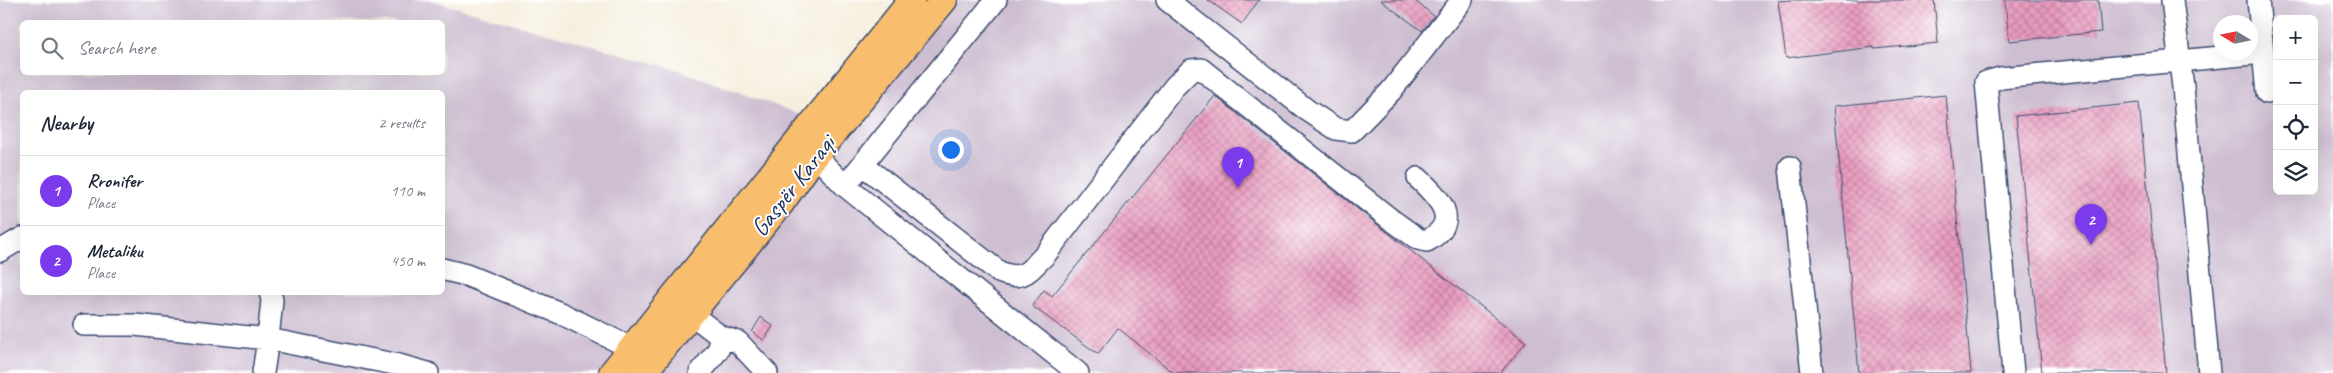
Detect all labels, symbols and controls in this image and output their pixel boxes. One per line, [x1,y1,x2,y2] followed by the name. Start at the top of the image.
[2213,15,2258,60] north arrow
[2273,15,2318,195] map controls
[2273,15,2318,60] button: +
[20,20,445,75] search box
[38,34,66,62] icon: search
[78,36,155,60] text: Search here
[2273,60,2318,105] button: −
[2273,105,2318,150] button: locate
[40,110,93,136] text: Nearby
[378,113,425,133] text: 2 results
[744,126,845,243] street label: Gaspër Karaqi
[938,137,964,163] your location
[1222,147,1254,188] pin: 1
[2273,150,2318,195] button: layers
[87,169,142,193] text: Rronifer
[52,181,60,201] text: 1
[391,181,425,201] text: 110 m
[87,193,115,213] text: Place
[2075,204,2107,245] pin: 2
[87,239,143,263] text: Metaliku
[52,251,60,271] text: 2
[391,251,425,271] text: 450 m
[87,263,115,283] text: Place

